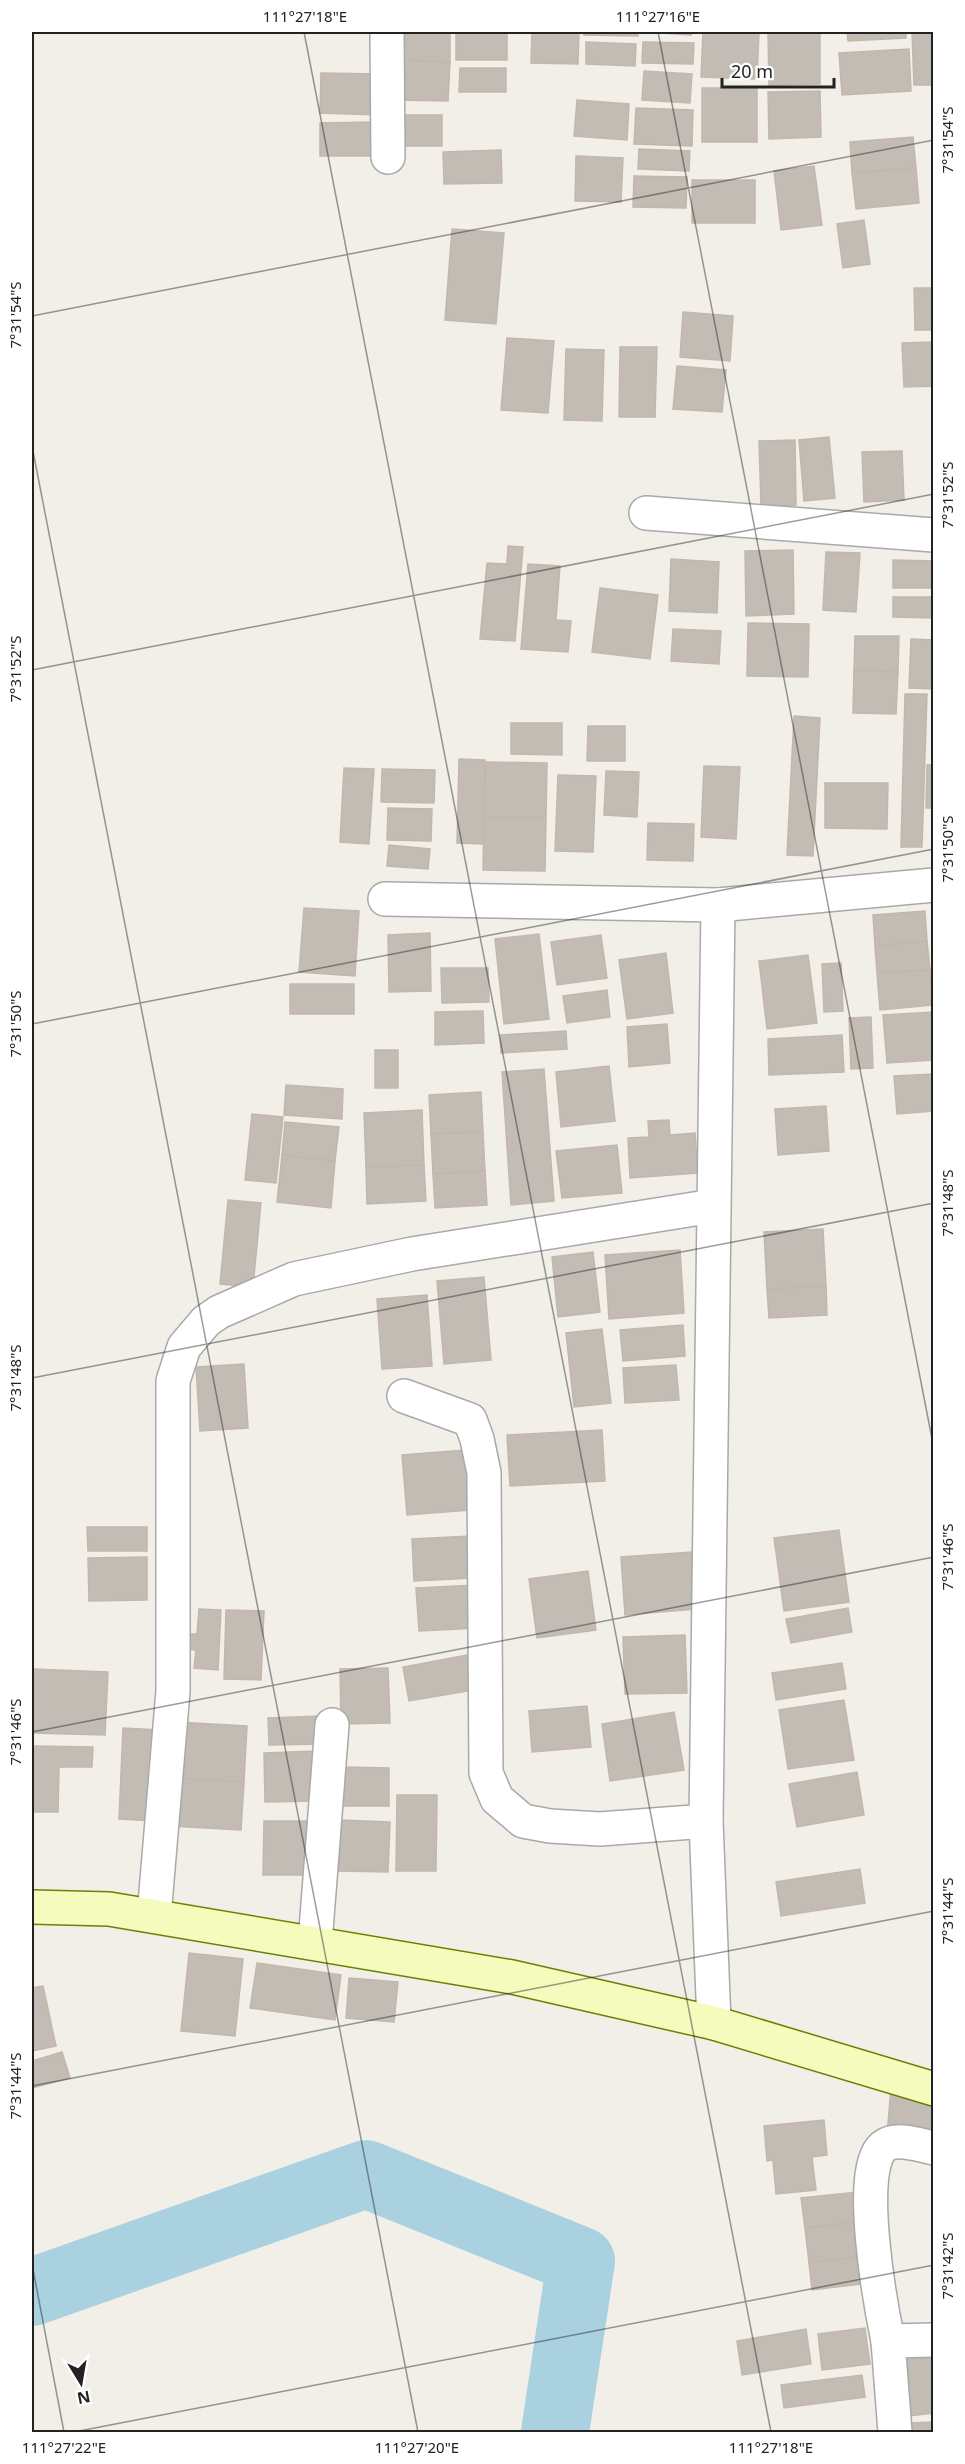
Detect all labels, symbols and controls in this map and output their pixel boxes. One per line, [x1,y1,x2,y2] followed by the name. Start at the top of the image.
[263,6,347,26] text: 111°27'18"E
[616,6,700,26] text: 111°27'16"E
[722,51,834,89] scale bar
[731,59,773,83] text: 20 m
[937,106,957,174] text: 7°31'54"S
[5,281,25,349] text: 7°31'54"S
[937,461,957,529] text: 7°31'52"S
[5,635,25,703] text: 7°31'52"S
[937,815,957,883] text: 7°31'50"S
[5,990,25,1058] text: 7°31'50"S
[937,1169,957,1237] text: 7°31'48"S
[5,1344,25,1412] text: 7°31'48"S
[937,1523,957,1591] text: 7°31'46"S
[5,1698,25,1766] text: 7°31'46"S
[937,1877,957,1945] text: 7°31'44"S
[5,2052,25,2120] text: 7°31'44"S
[937,2232,957,2300] text: 7°31'42"S
[51,2353,111,2413] north arrow
[75,2386,92,2410] text: N
[22,2437,106,2457] text: 111°27'22"E
[375,2437,459,2457] text: 111°27'20"E
[729,2437,813,2457] text: 111°27'18"E

